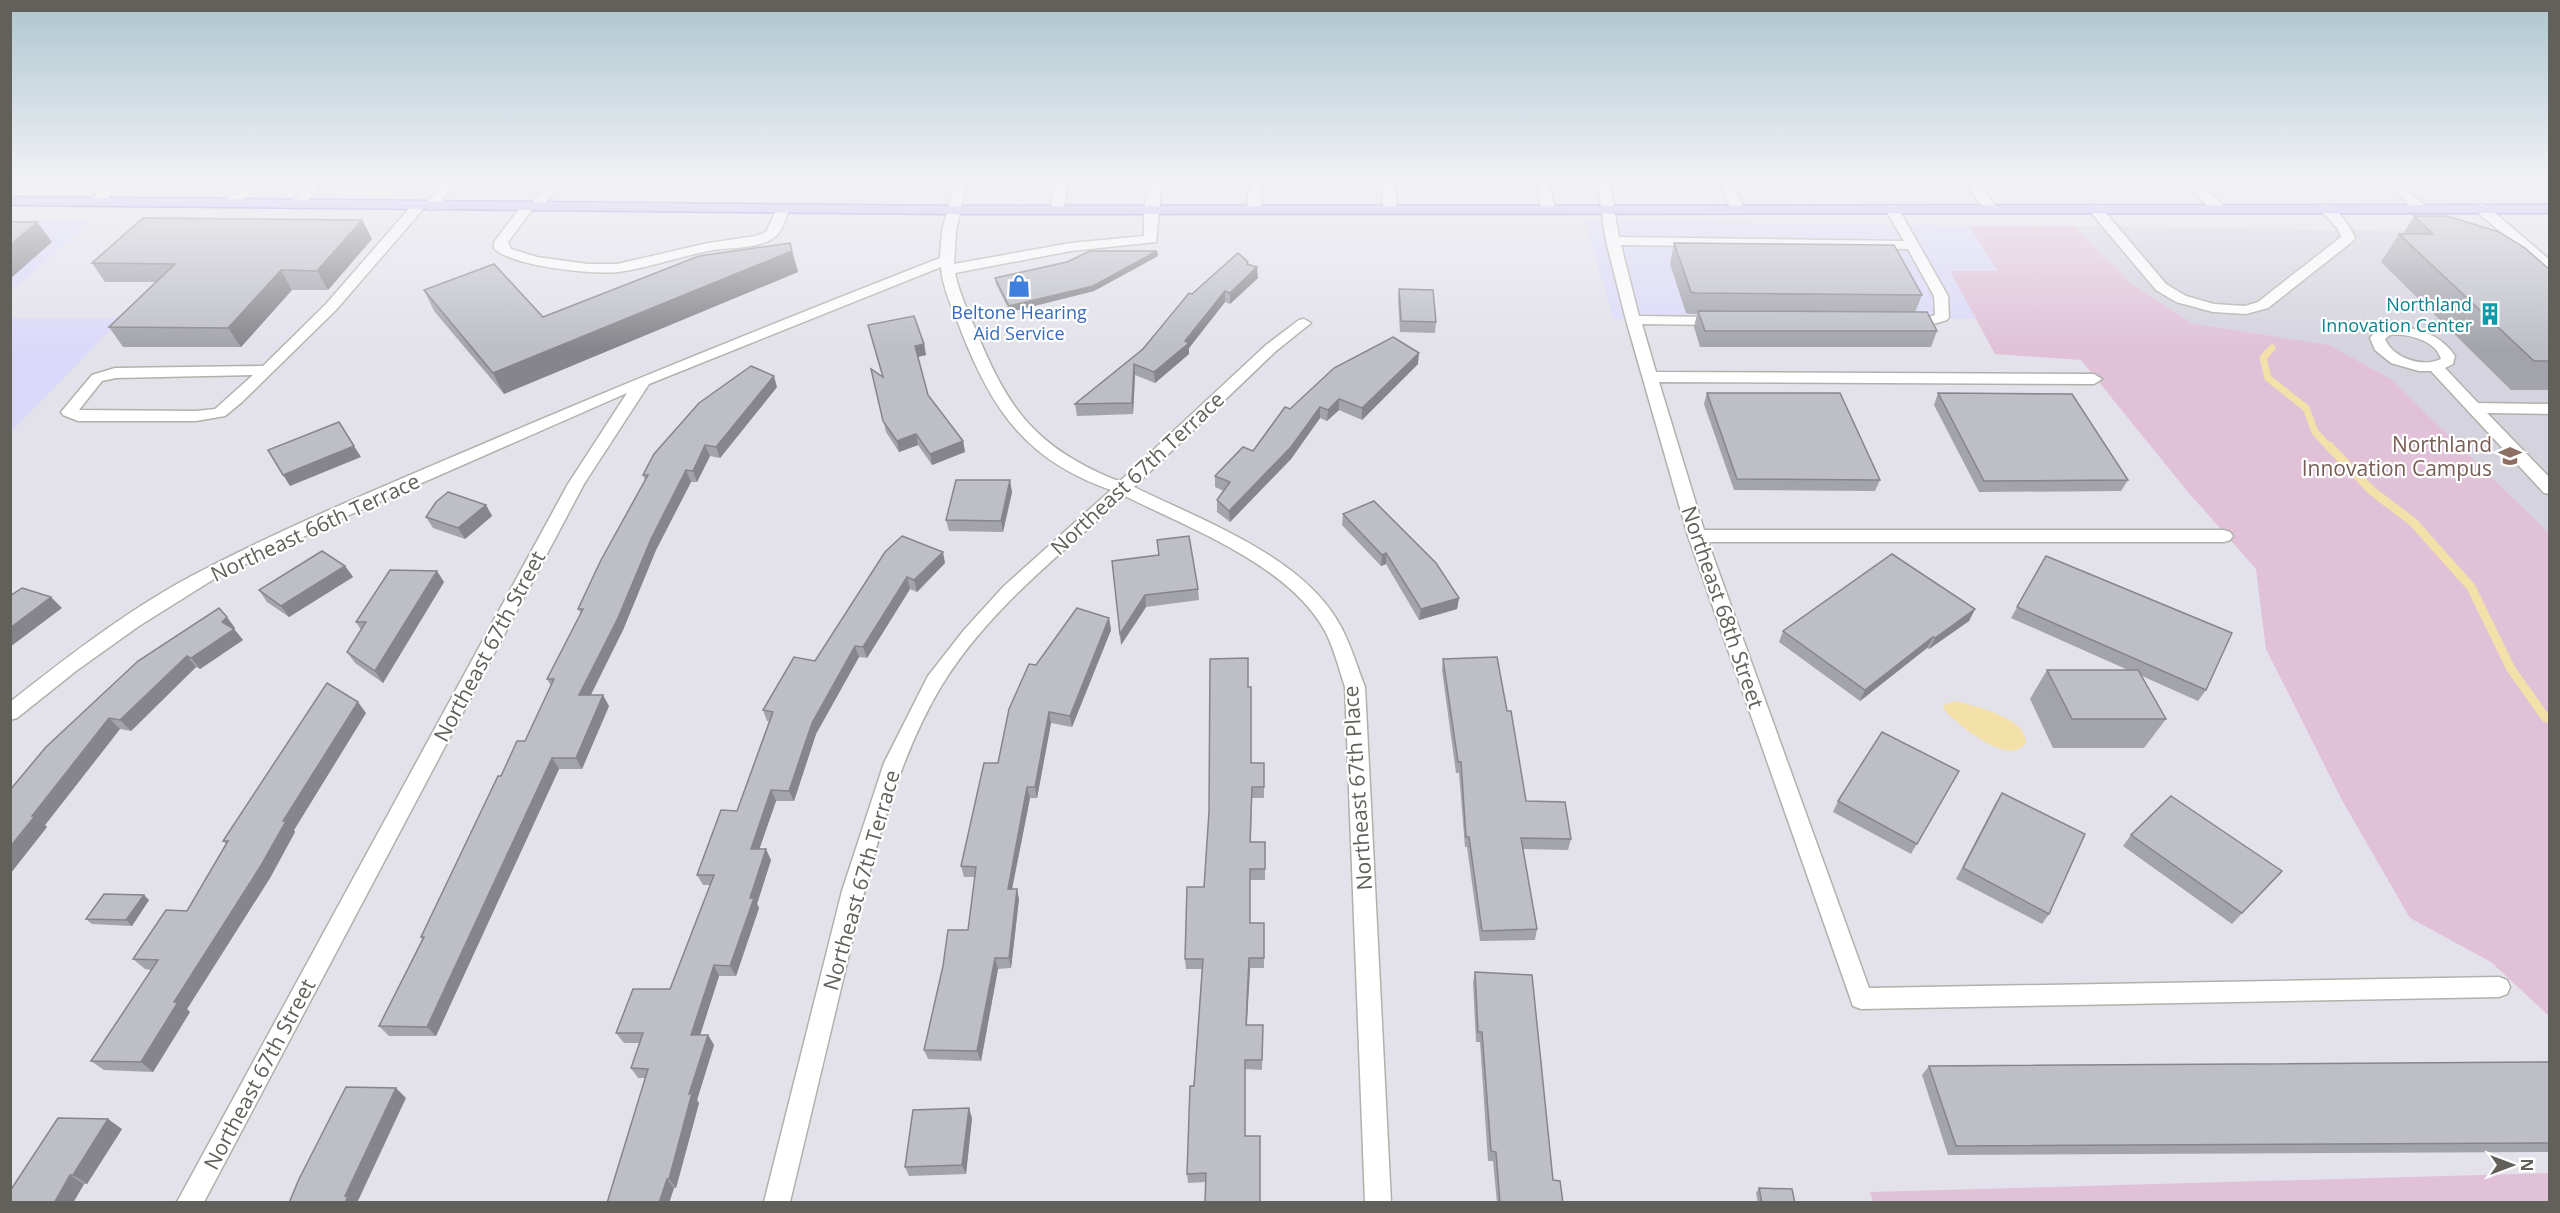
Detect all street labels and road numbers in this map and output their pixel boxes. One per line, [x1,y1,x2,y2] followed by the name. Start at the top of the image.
[1044,385,1230,561] street label: Northeast 67th Terrace
[206,466,424,588] street label: Northeast 66th Terrace
[1675,502,1771,712] street label: Northeast 68th Street
[427,546,551,746] street label: Northeast 67th Street
[1336,685,1378,891] street label: Northeast 67th Place
[816,767,906,993] street label: Northeast 67th Terrace
[197,974,321,1174] street label: Northeast 67th Street

